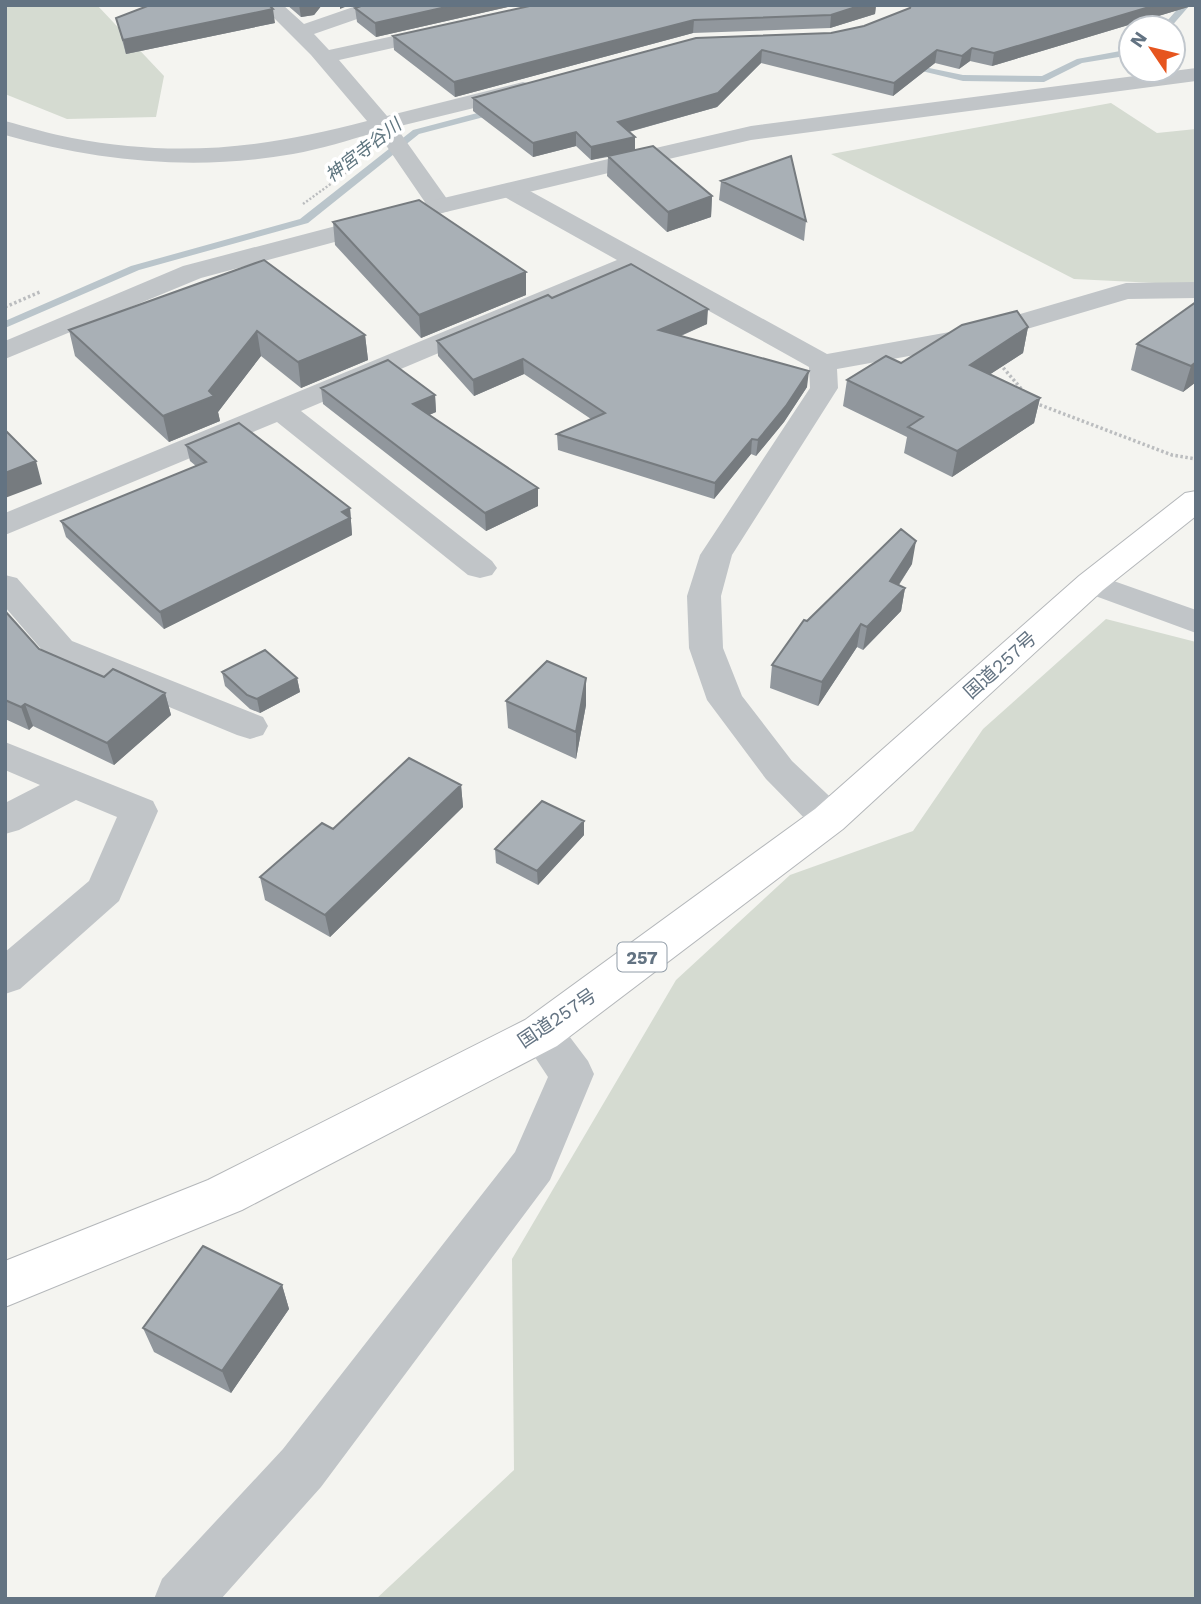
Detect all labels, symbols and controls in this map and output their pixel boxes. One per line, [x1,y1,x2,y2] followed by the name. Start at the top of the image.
[1117,14,1187,84] north arrow
[1125,27,1152,52] text: N
[321,113,407,186] water label: 神宮寺谷川
[959,626,1041,704] street label: 国道257号
[618,942,666,972] road number: 257
[513,983,601,1053] street label: 国道257号

